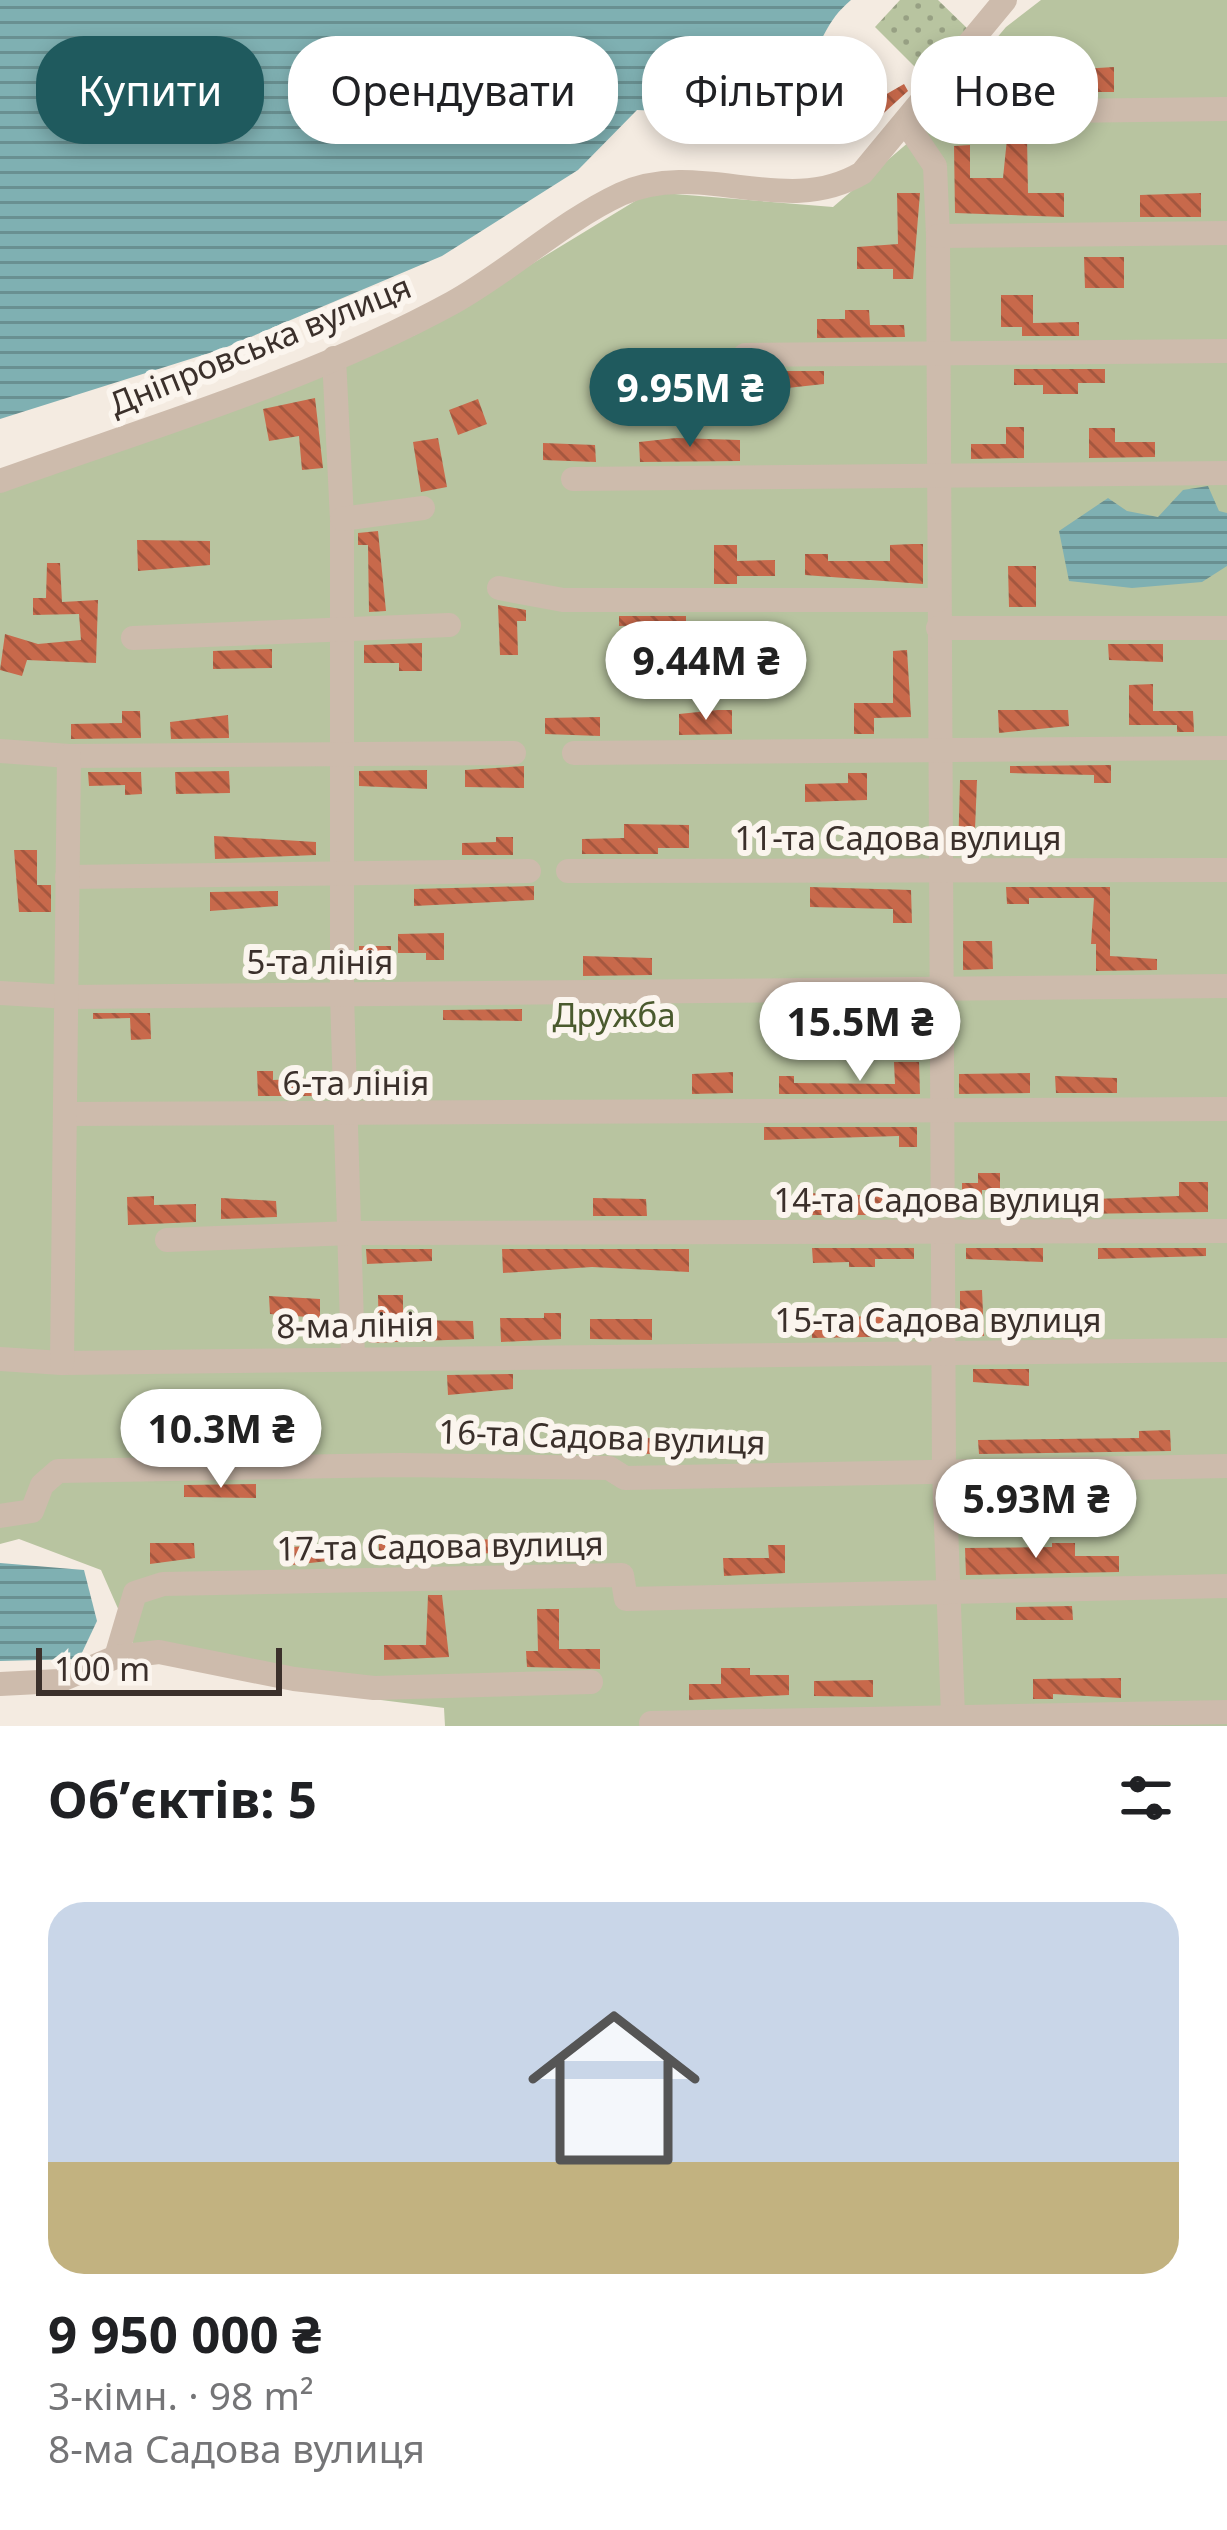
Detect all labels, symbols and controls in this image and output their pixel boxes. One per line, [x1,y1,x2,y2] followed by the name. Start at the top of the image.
[36,36,264,144] chip: Купити
[288,36,618,144] chip: Орендувати
[642,36,887,144] chip: Фільтри
[911,36,1098,144] chip: Нове
[102,263,417,426] street label: Дніпровська вулиця
[579,348,801,450] pin: 9.95M ₴
[616,360,764,413] text: 9.95M ₴
[595,621,817,723] pin: 9.44M ₴
[632,633,780,686] text: 9.44M ₴
[734,815,1062,860] street label: 11-та Садова вулиця
[247,939,393,984] street label: 5-та лінія
[749,982,971,1084] pin: 15.5M ₴
[552,992,676,1037] park label: Дружба
[786,994,934,1047] text: 15.5M ₴
[283,1060,429,1105] street label: 6-та лінія
[773,1177,1101,1222] street label: 14-та Садова вулиця
[774,1297,1102,1342] street label: 15-та Садова вулиця
[276,1301,434,1348] street label: 8-ма лінія
[110,1389,332,1491] pin: 10.3M ₴
[147,1401,295,1454] text: 10.3M ₴
[438,1408,766,1465] street label: 16-та Садова вулиця
[925,1459,1147,1561] pin: 5.93M ₴
[962,1471,1110,1524] text: 5.93M ₴
[276,1520,604,1571] street label: 17-та Садова вулиця
[36,1642,282,1695] scale bar
[54,1646,150,1691] text: 100 m
[48,1763,317,1833] text: Об’єктів: 5
[1113,1765,1179,1831] icon: filters
[506,1980,722,2196] icon: home
[48,2298,321,2368] text: 9 950 000 ₴
[48,2368,314,2421] text: 3-кімн. · 98 m²
[48,2421,425,2474] text: 8-ма Садова вулиця

